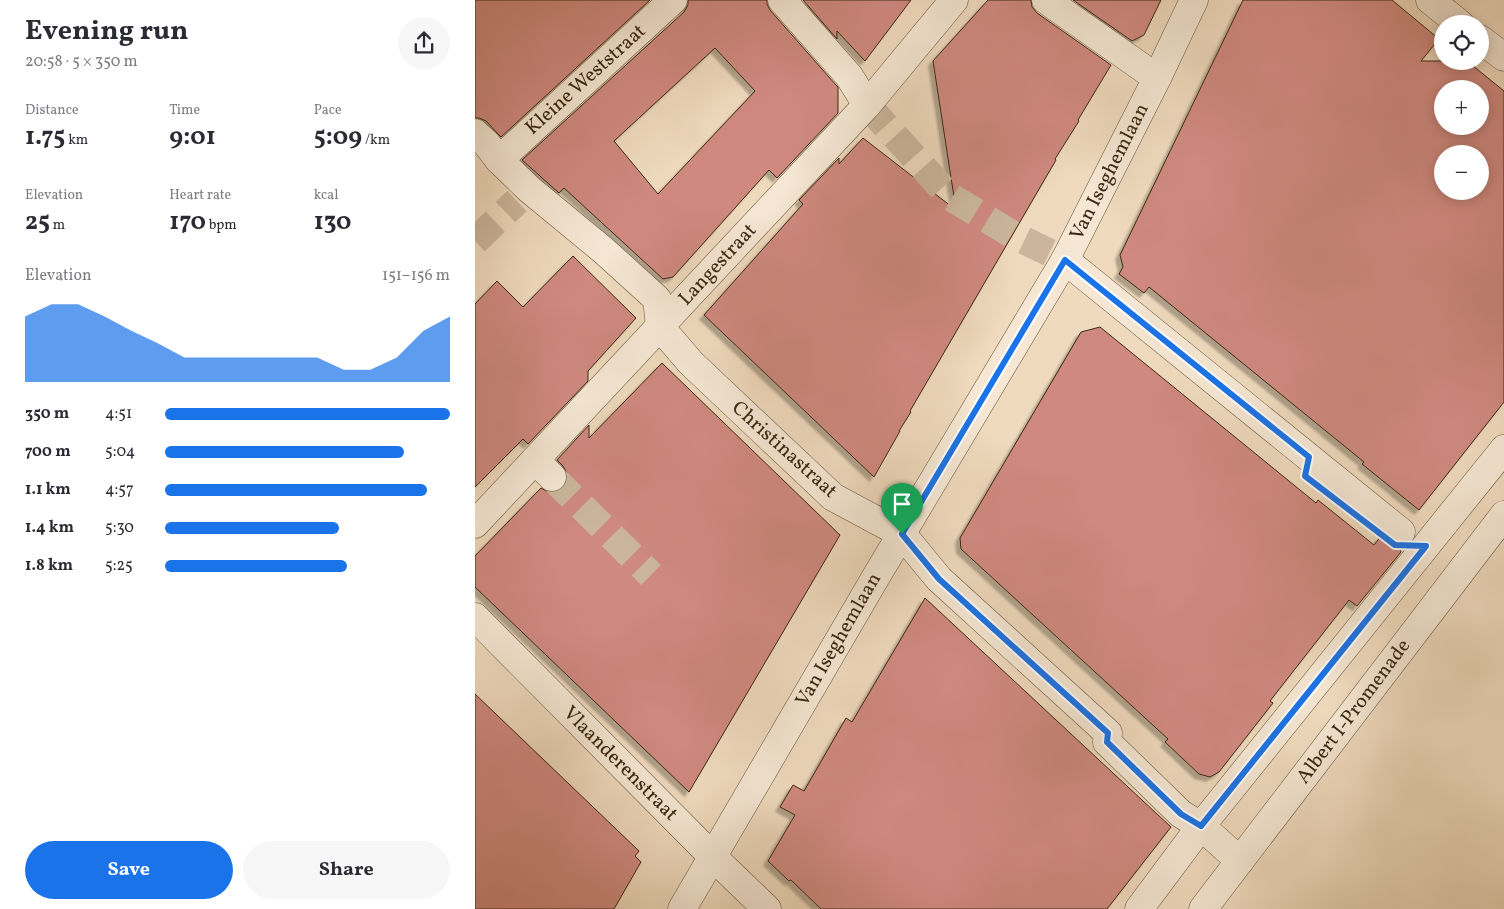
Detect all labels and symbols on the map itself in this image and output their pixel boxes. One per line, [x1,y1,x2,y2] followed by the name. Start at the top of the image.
[519,18,653,142] street label: Kleine Weststraat
[1063,99,1157,245] street label: Van Iseghemlaan
[672,218,764,312] street label: Langestraat
[725,395,843,505] street label: Christinastraat
[881,483,923,534] pin
[789,568,889,712] street label: Van Iseghemlaan
[1290,634,1418,790] street label: Albert I-Promenade
[556,700,684,828] street label: Vlaanderenstraat

